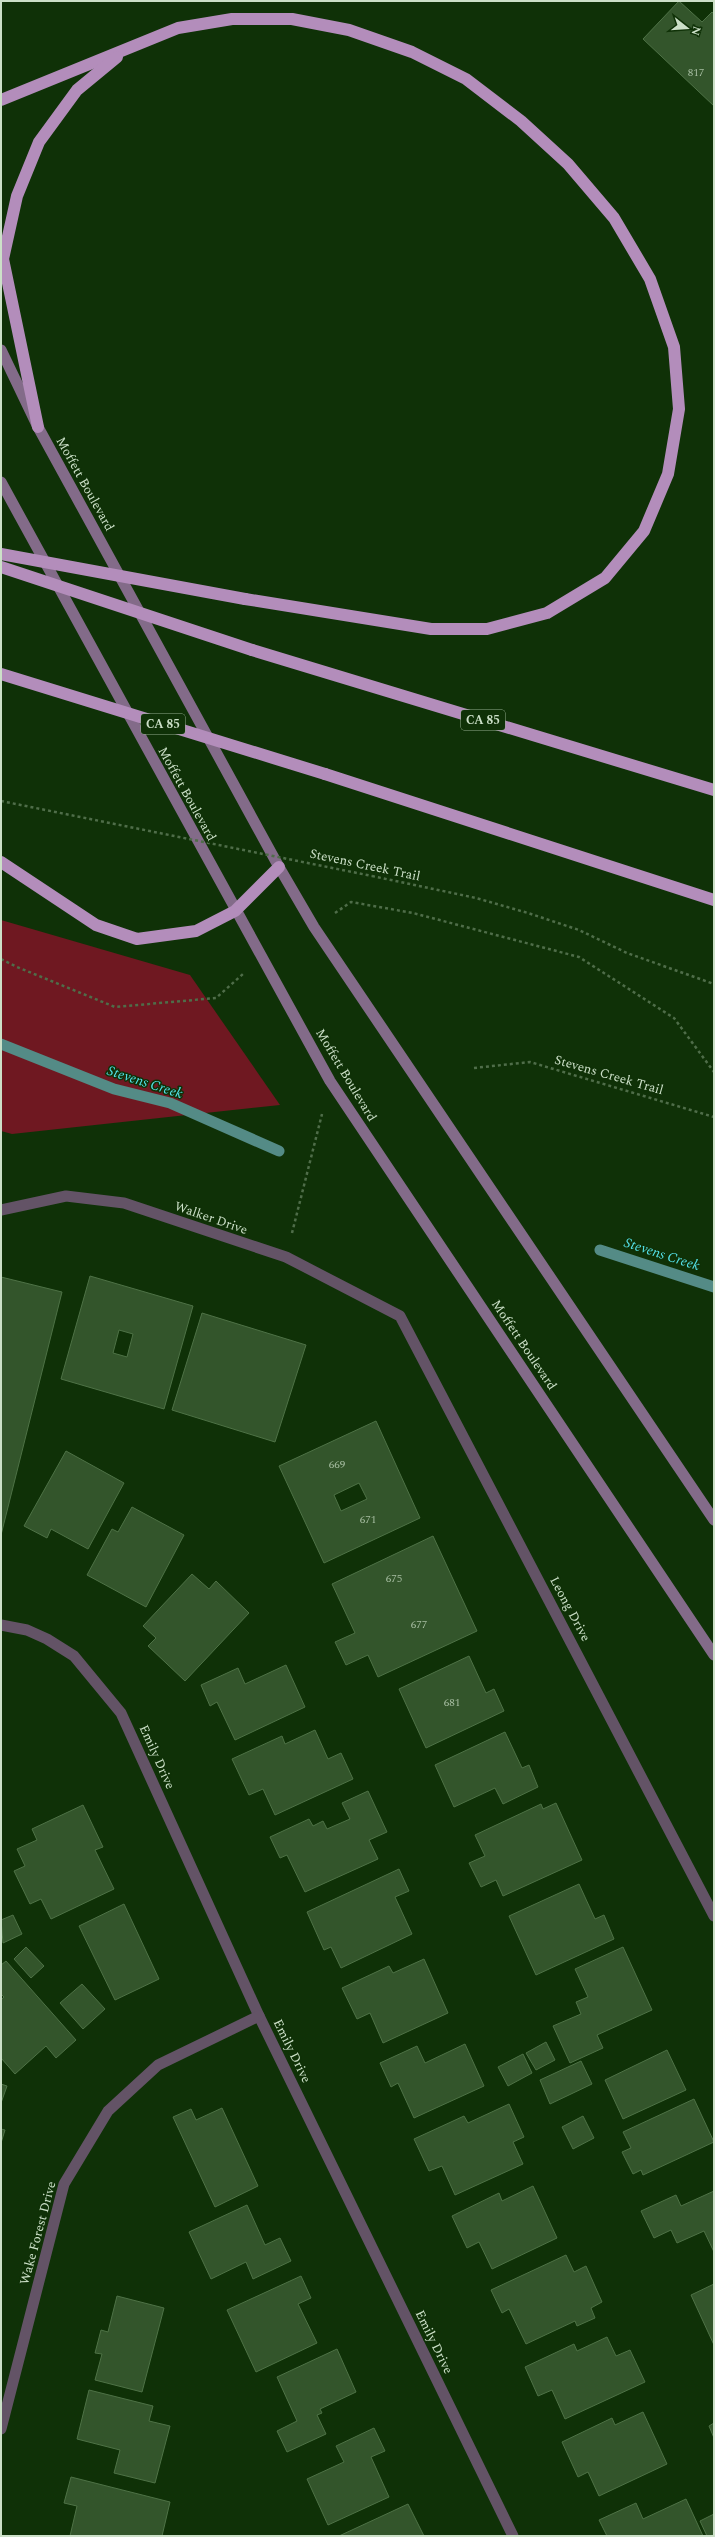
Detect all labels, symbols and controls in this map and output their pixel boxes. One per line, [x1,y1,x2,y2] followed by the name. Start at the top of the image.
[667,8,707,48] north arrow
[687,24,706,38] text: N
[688,64,705,81] house number: 817
[51,433,119,535] street label: Moffett Boulevard
[461,710,505,730] road number: CA 85
[141,714,185,734] road number: CA 85
[153,743,221,845] street label: Moffett Boulevard
[308,844,422,887] street label: Stevens Creek Trail
[310,1025,382,1125] street label: Moffett Boulevard
[552,1050,666,1100] street label: Stevens Creek Trail
[105,1060,186,1104] water label: Stevens Creek
[172,1196,250,1240] street label: Walker Drive
[622,1232,703,1276] water label: Stevens Creek
[486,1296,562,1394] street label: Moffett Boulevard
[329,1456,346,1473] house number: 669
[360,1511,376,1528] house number: 671
[386,1570,402,1587] house number: 675
[544,1573,596,1645] street label: Leong Drive
[411,1616,428,1633] house number: 677
[444,1694,460,1711] house number: 681
[134,1722,180,1792] street label: Emily Drive
[268,2016,316,2086] street label: Emily Drive
[15,2179,61,2287] street label: Wake Forest Drive
[410,2307,458,2377] street label: Emily Drive

